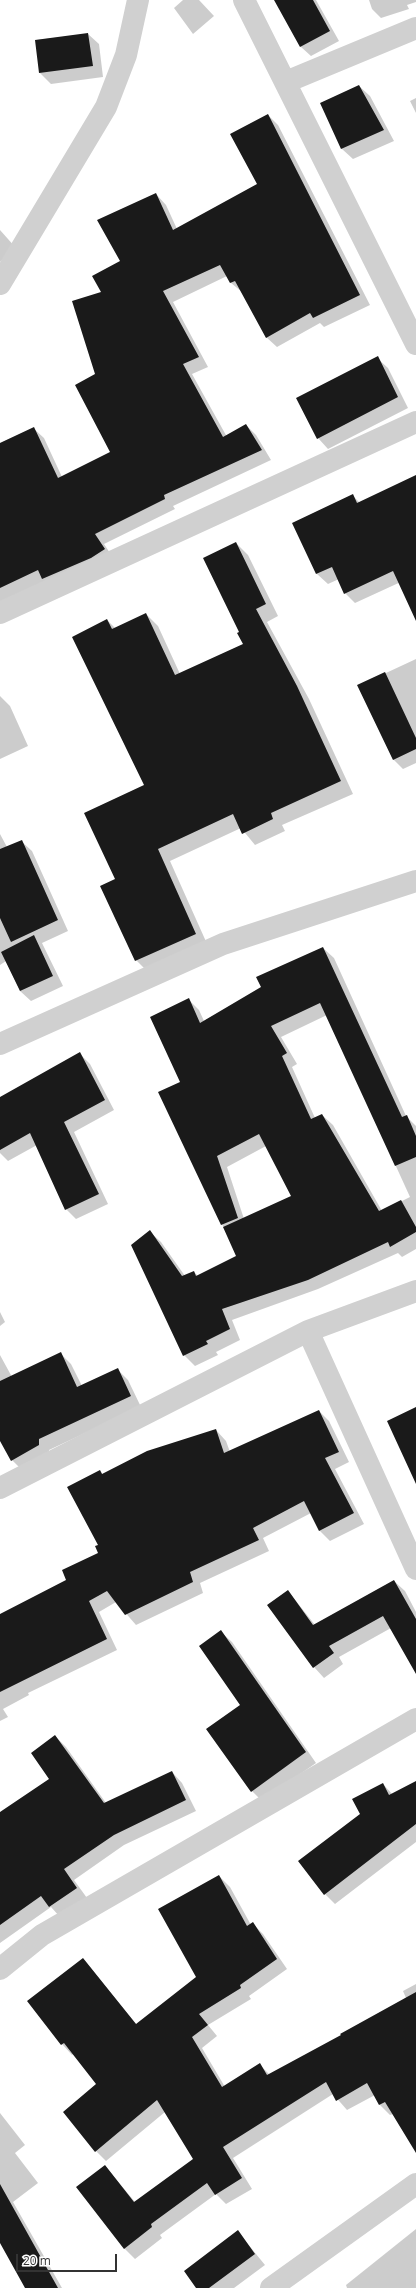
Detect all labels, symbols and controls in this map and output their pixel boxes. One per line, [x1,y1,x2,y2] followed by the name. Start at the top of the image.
[18,2246,119,2272] scale bar
[23,2252,51,2269] text: 20 m

